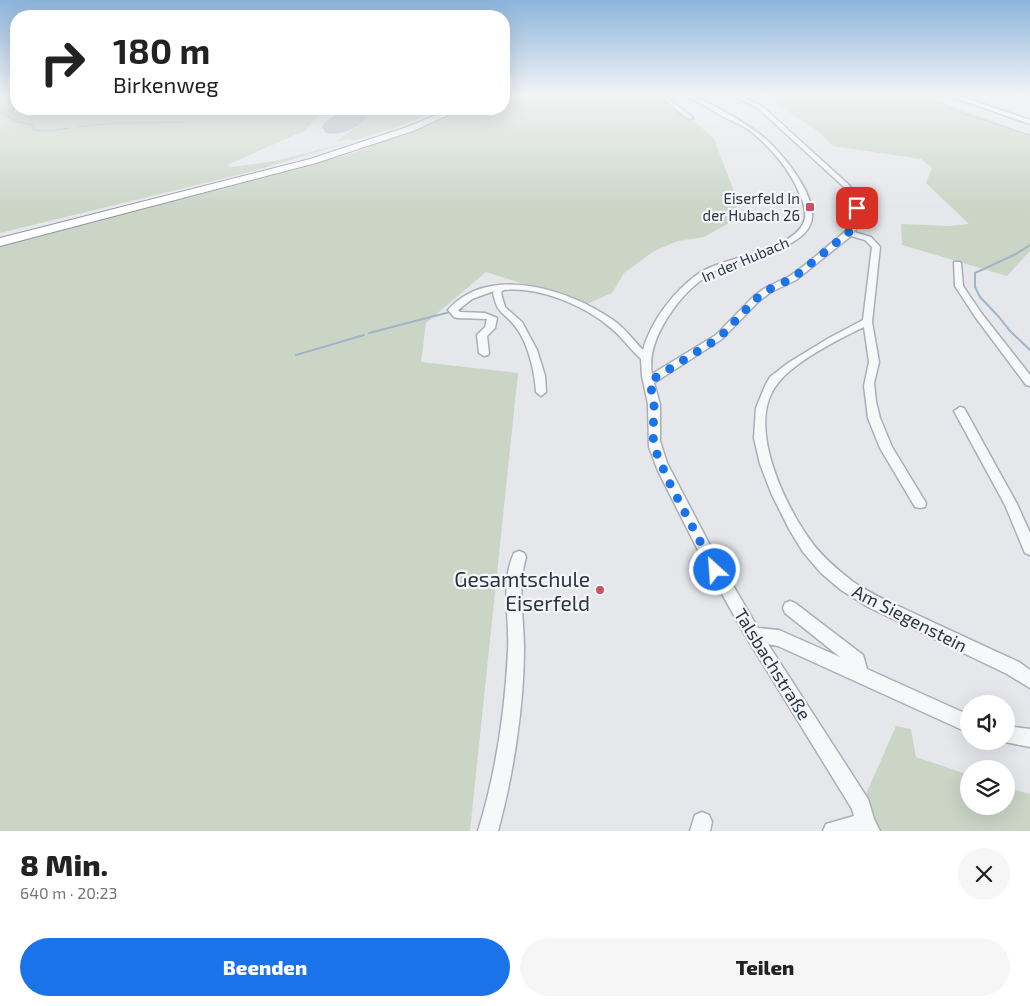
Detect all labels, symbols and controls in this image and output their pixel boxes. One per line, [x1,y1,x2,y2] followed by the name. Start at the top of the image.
[113,29,210,71] text: 180 m
[30,30,95,95] icon: right
[113,71,219,97] text: Birkenweg
[836,187,878,229] pin
[703,189,800,224] place label: Eiserfeld In der Hubach 26
[843,194,871,222] icon: arrive
[804,201,816,213] marker: Eiserfeld In der Hubach 26
[699,233,791,285] street label: In der Hubach
[688,543,740,595] position arrow
[454,566,590,615] place label: Gesamtschule Eiserfeld
[849,580,971,656] street label: Am Siegenstein
[594,584,606,596] marker: Gesamtschule Eiserfeld
[730,604,816,724] street label: Talsbachstraße
[960,695,1015,815] map controls
[960,695,1015,750] button: sound
[960,760,1015,815] button: layers
[20,846,108,882] text: 8 Min.
[958,848,1010,900] button: close
[20,883,117,902] text: 640 m · 20:23
[20,938,510,996] button: Beenden
[520,938,1010,996] button: Teilen

